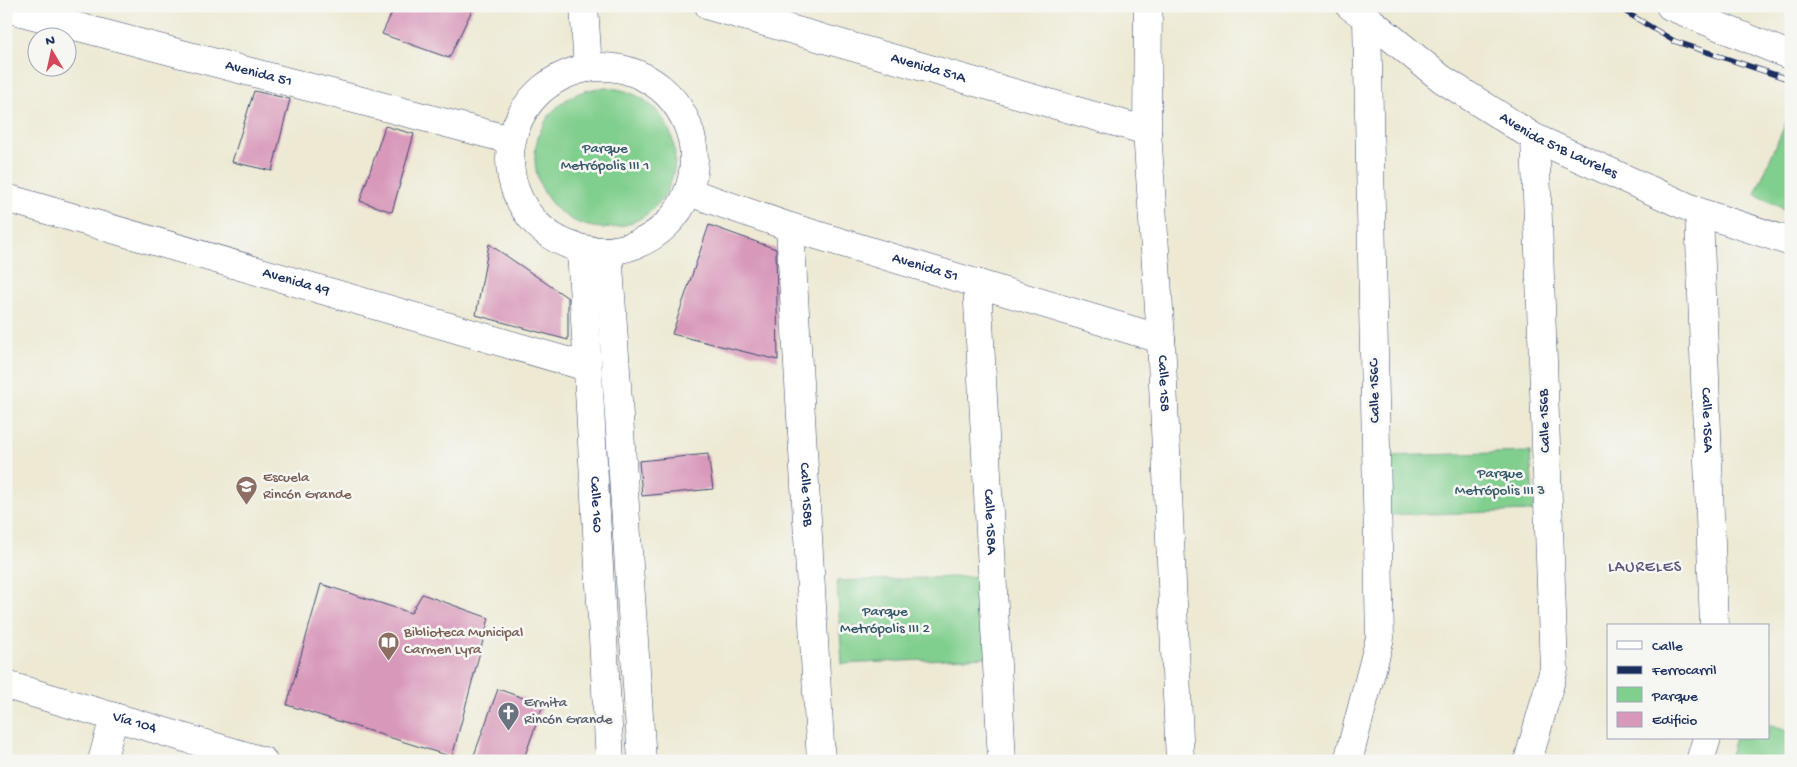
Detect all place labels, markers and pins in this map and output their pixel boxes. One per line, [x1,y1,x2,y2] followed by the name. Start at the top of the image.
[263,469,352,504] place label: Escuela Rincón Grande
[235,475,259,506] school or university icon: Escuela Rincón Grande
[403,624,523,659] place label: Biblioteca Municipal Carmen Lyra
[376,630,400,661] library icon: Biblioteca Municipal Carmen Lyra
[524,694,613,729] place label: Ermita Rincón Grande
[496,700,520,731] church icon: Ermita Rincón Grande

